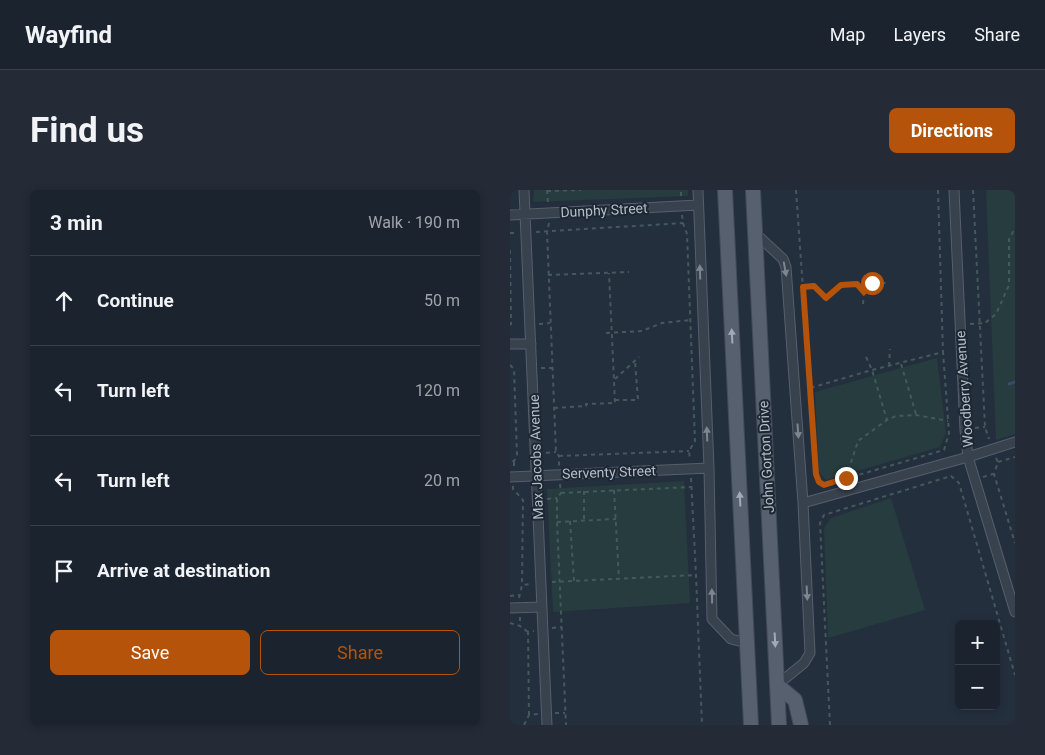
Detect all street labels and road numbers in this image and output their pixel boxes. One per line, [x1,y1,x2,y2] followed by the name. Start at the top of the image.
[560,200,648,220] street label: Dunphy Street
[952,330,976,448] street label: Woodberry Avenue
[526,394,546,520] street label: Max Jacobs Avenue
[755,400,777,514] street label: John Gorton Drive
[562,462,657,482] street label: Serventy Street

